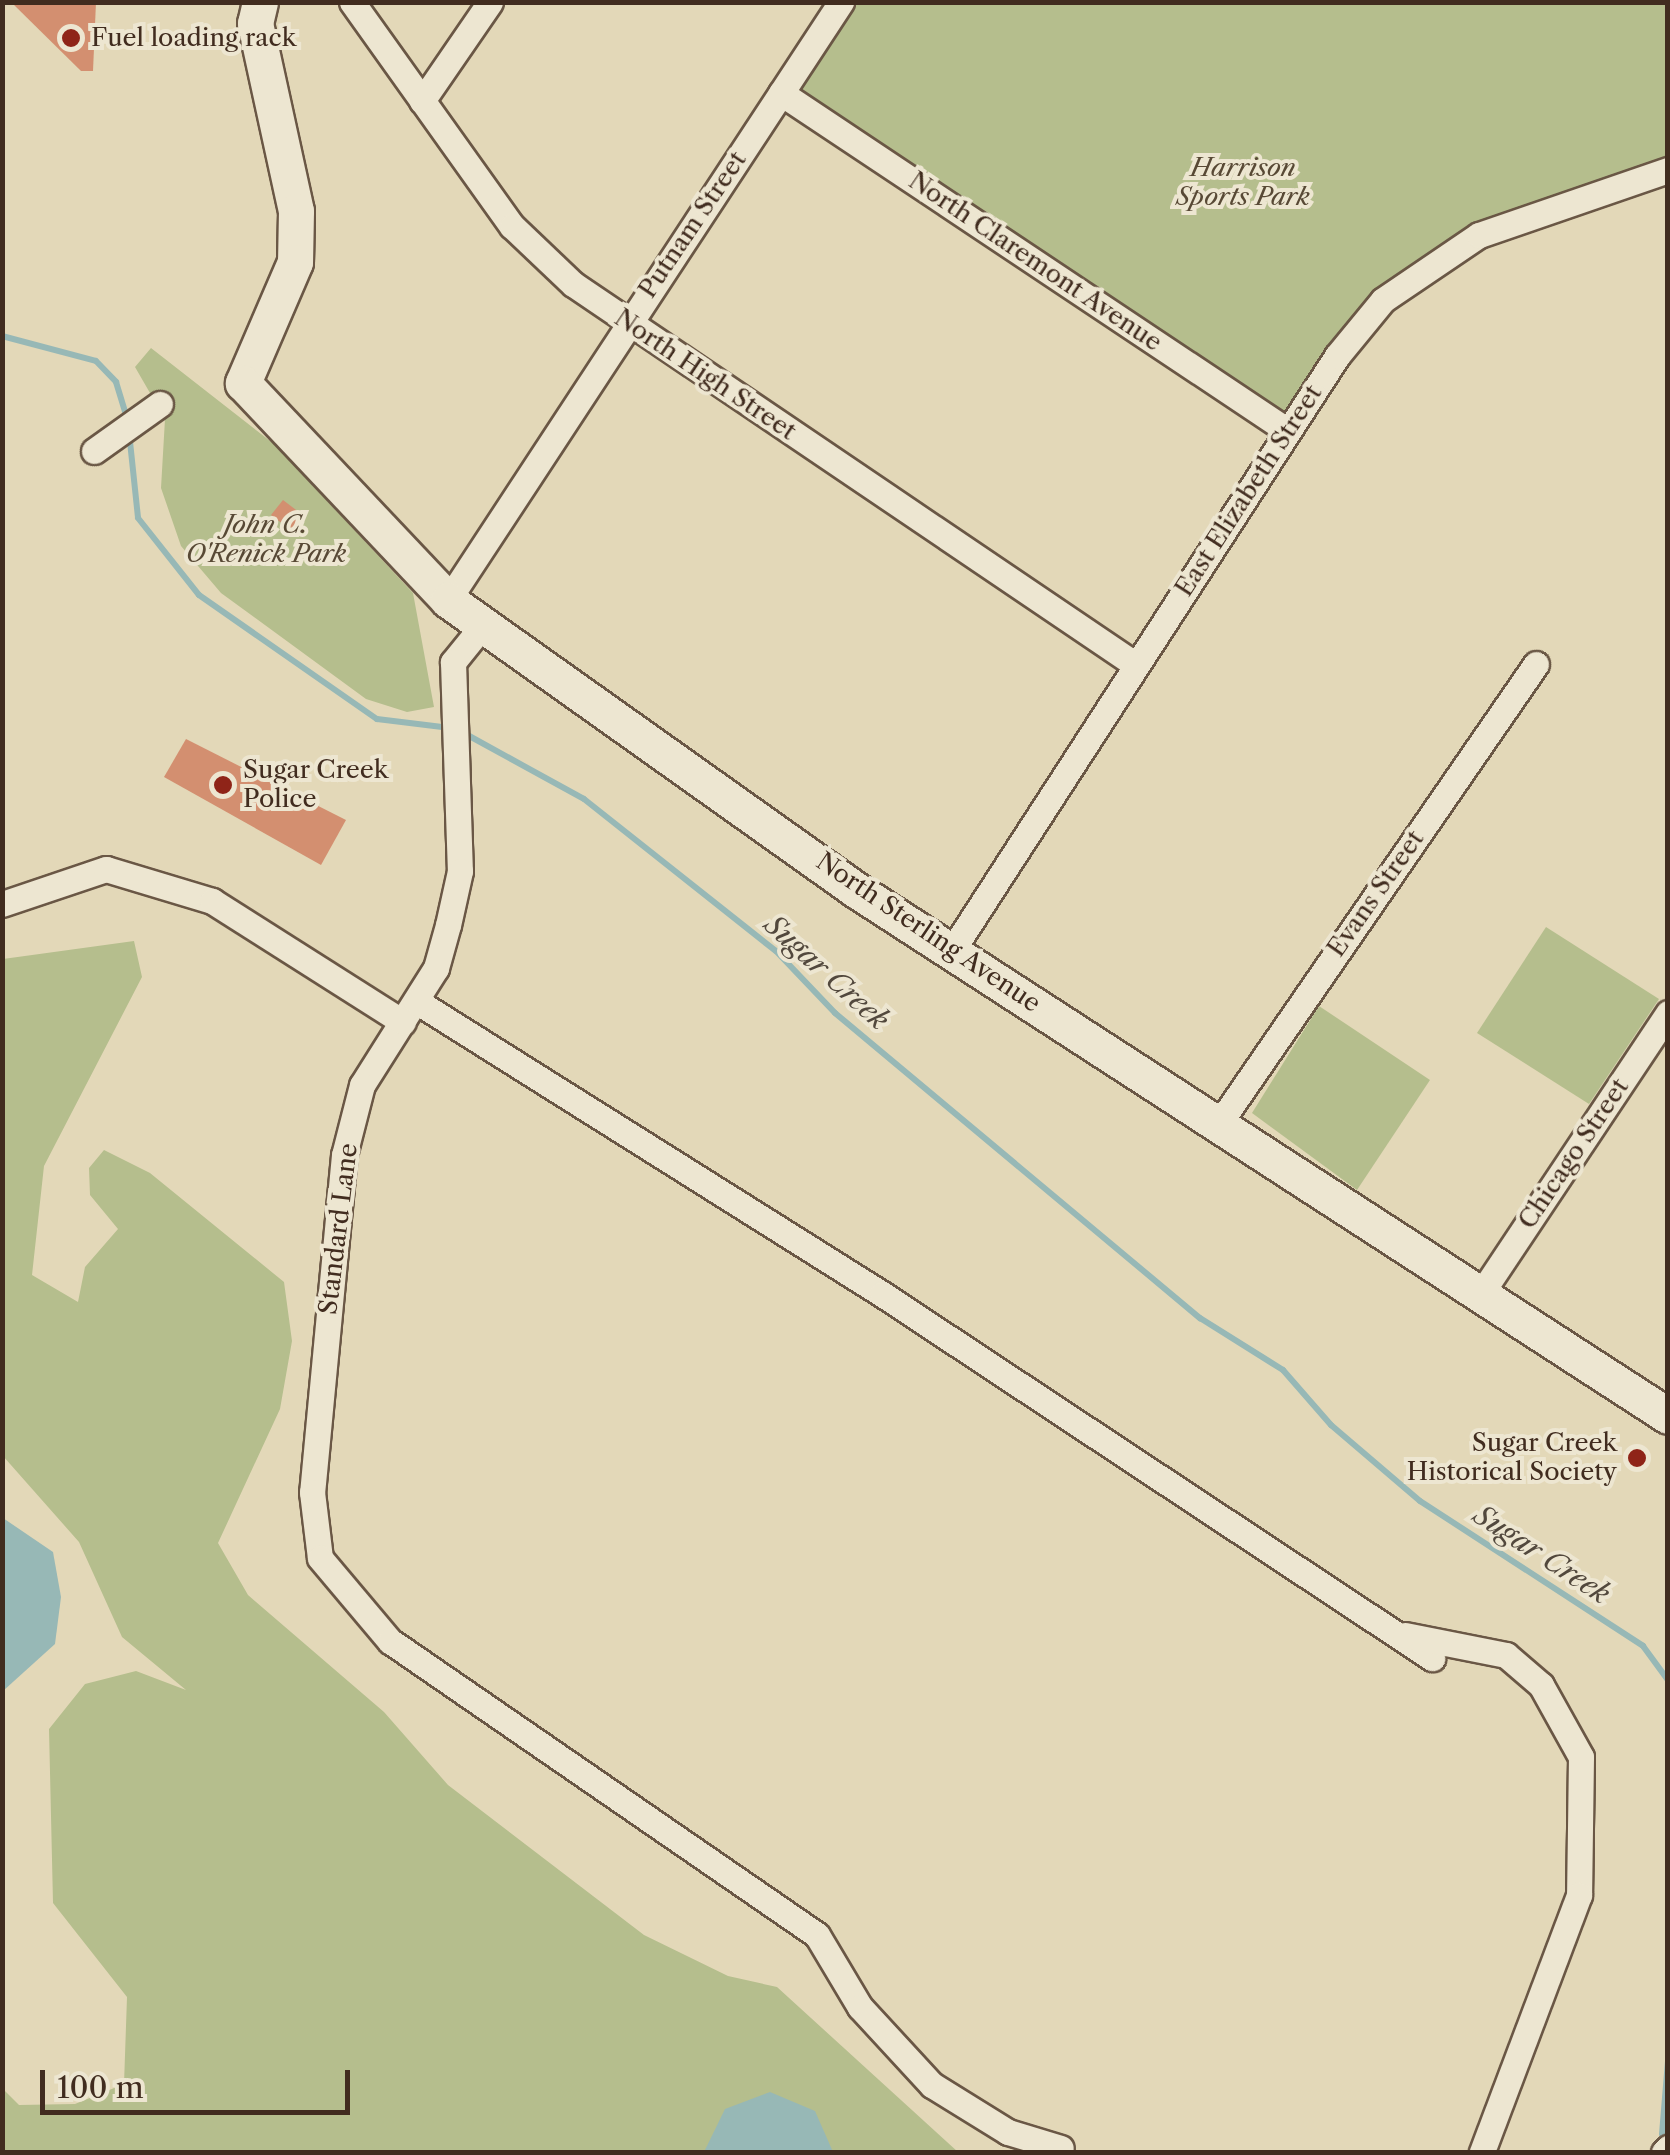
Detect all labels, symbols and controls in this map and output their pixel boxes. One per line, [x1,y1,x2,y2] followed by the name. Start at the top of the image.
[91,23,296,53] place label: Fuel loading rack
[60,27,82,49] marker: Fuel loading rack
[633,146,753,304] street label: Putnam Street
[1176,154,1310,213] park label: Harrison Sports Park
[902,166,1168,358] street label: North Claremont Avenue
[609,303,801,447] street label: North High Street
[1169,380,1329,602] street label: East Elizabeth Street
[186,511,346,570] park label: John C. O'Renick Park
[243,756,389,815] place label: Sugar Creek Police
[212,774,234,796] marker: Sugar Creek Police
[1321,825,1431,963] street label: Evans Street
[810,847,1046,1019] street label: North Sterling Avenue
[758,908,896,1036] water label: Sugar Creek
[1513,1073,1635,1235] street label: Chicago Street
[314,1142,364,1316] street label: Standard Lane
[1407,1429,1617,1488] place label: Sugar Creek Historical Society
[1626,1447,1648,1469] marker: Sugar Creek Historical Society
[1468,1498,1616,1610] water label: Sugar Creek
[45,2050,355,2112] scale bar
[57,2069,144,2106] text: 100 m

